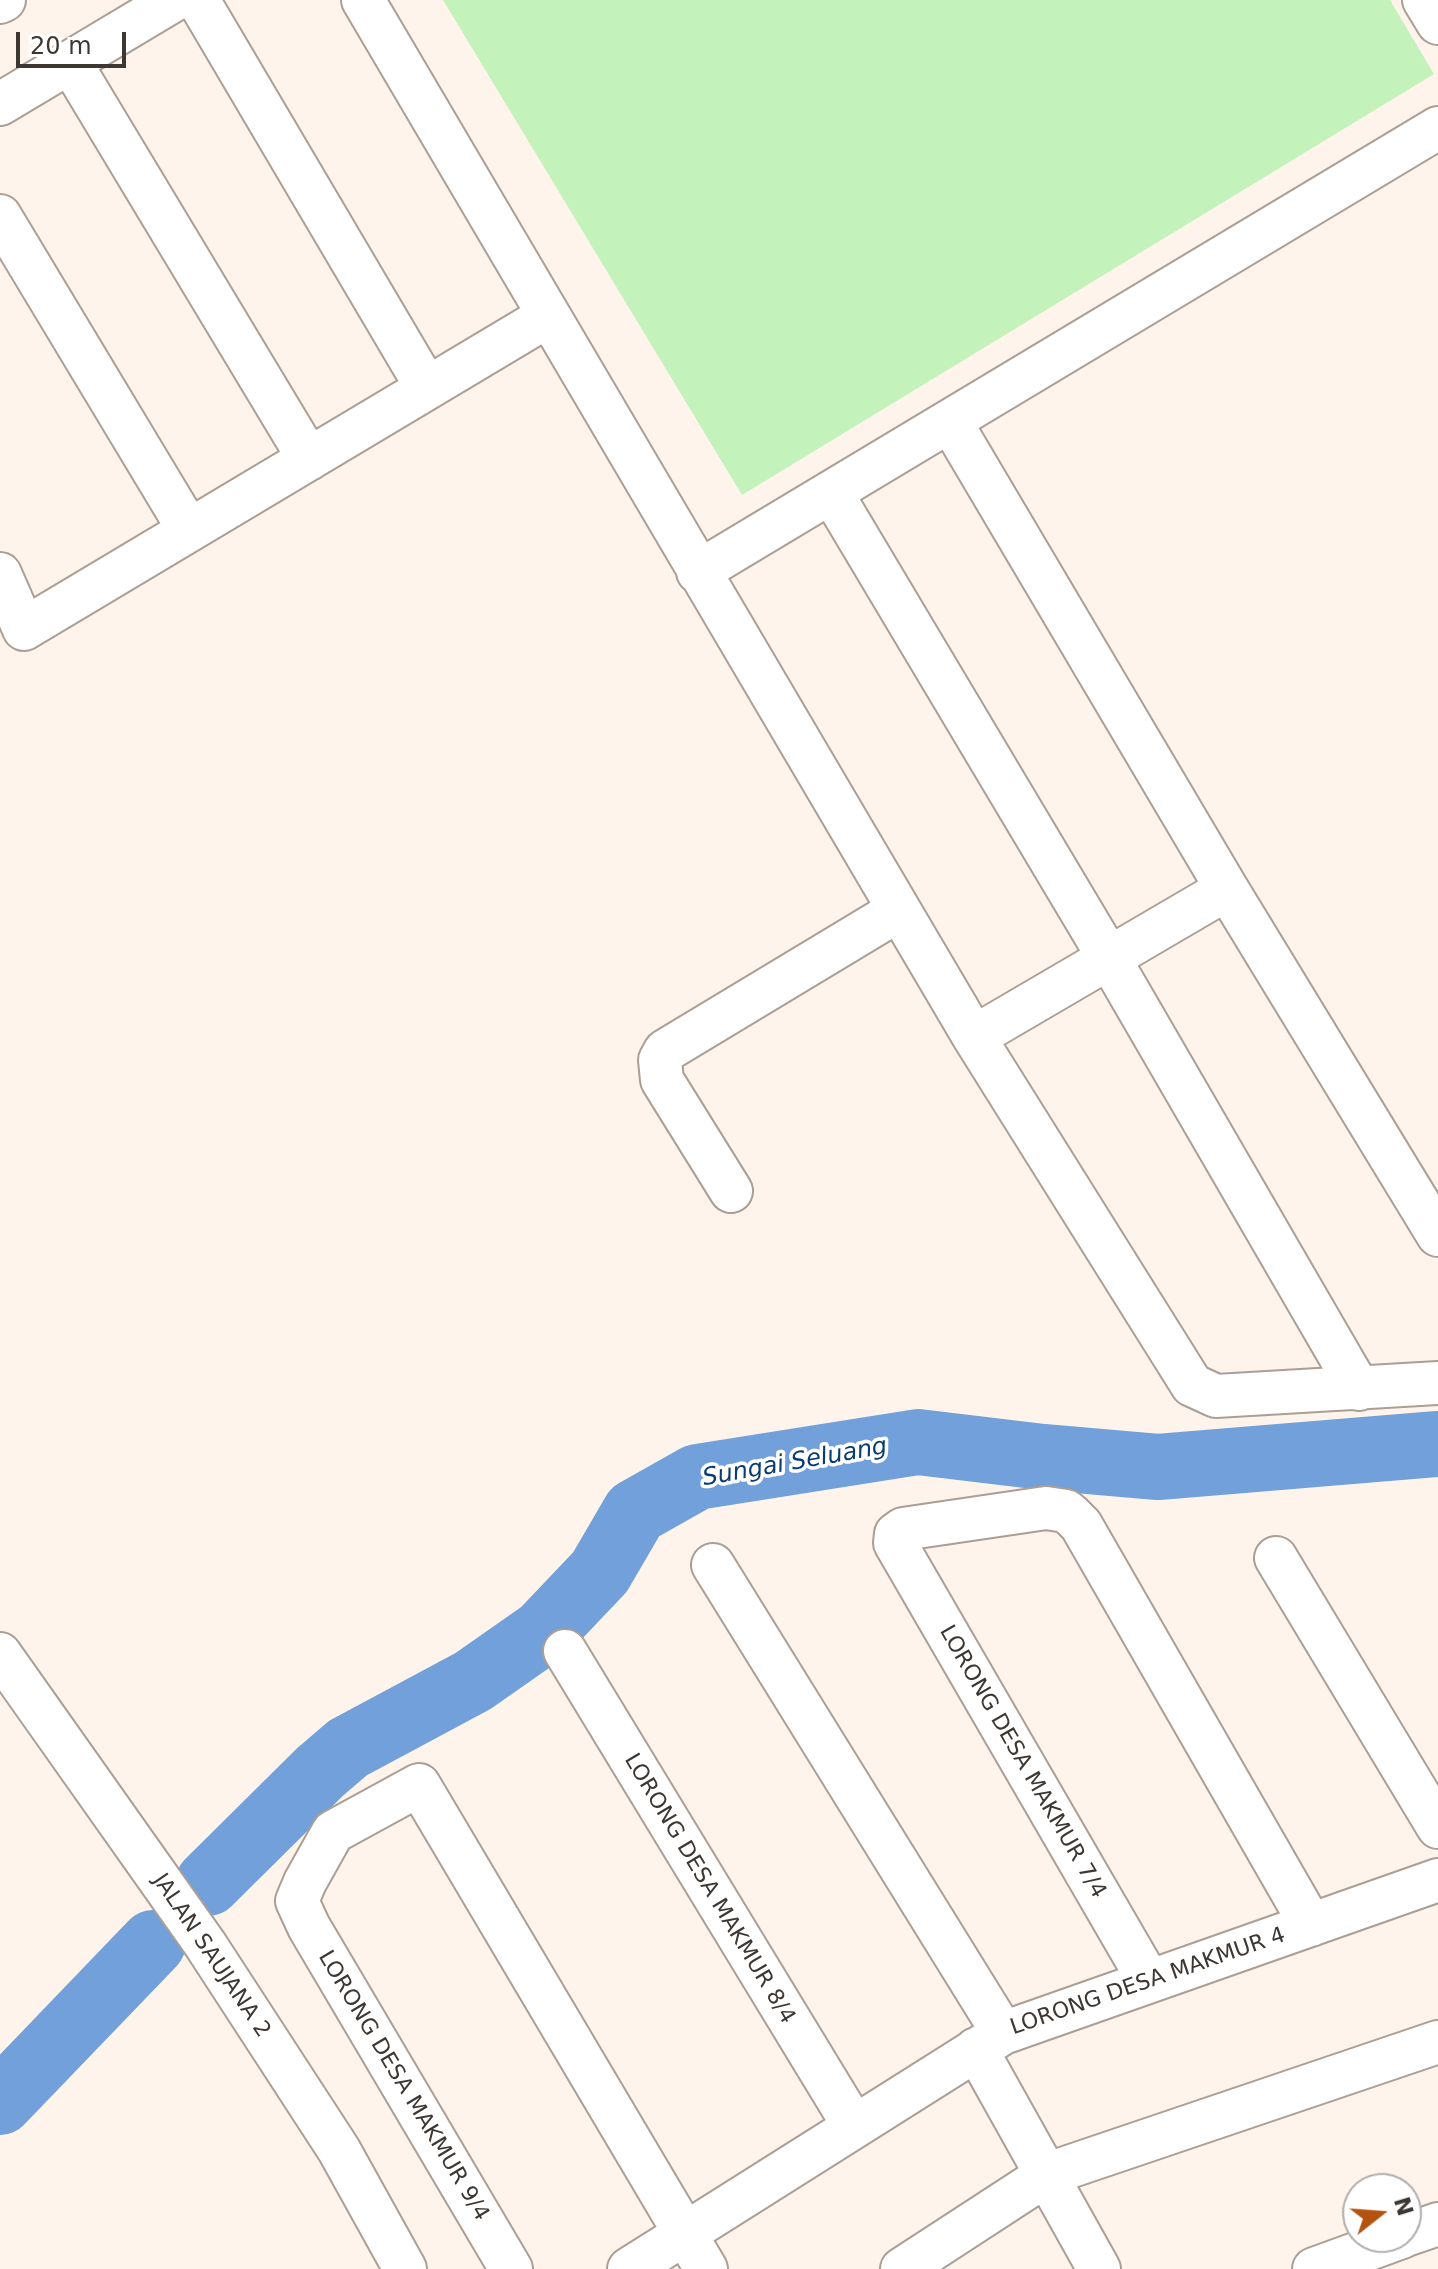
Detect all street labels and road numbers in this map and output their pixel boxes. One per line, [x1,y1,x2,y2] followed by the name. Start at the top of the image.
[933,1621,1111,1903] street label: LORONG DESA MAKMUR 7/4
[618,1749,800,2029] street label: LORONG DESA MAKMUR 8/4
[146,1869,276,2043] street label: JALAN SAUJANA 2
[1007,1922,1289,2042] street label: LORONG DESA MAKMUR 4
[312,1946,494,2226] street label: LORONG DESA MAKMUR 9/4

